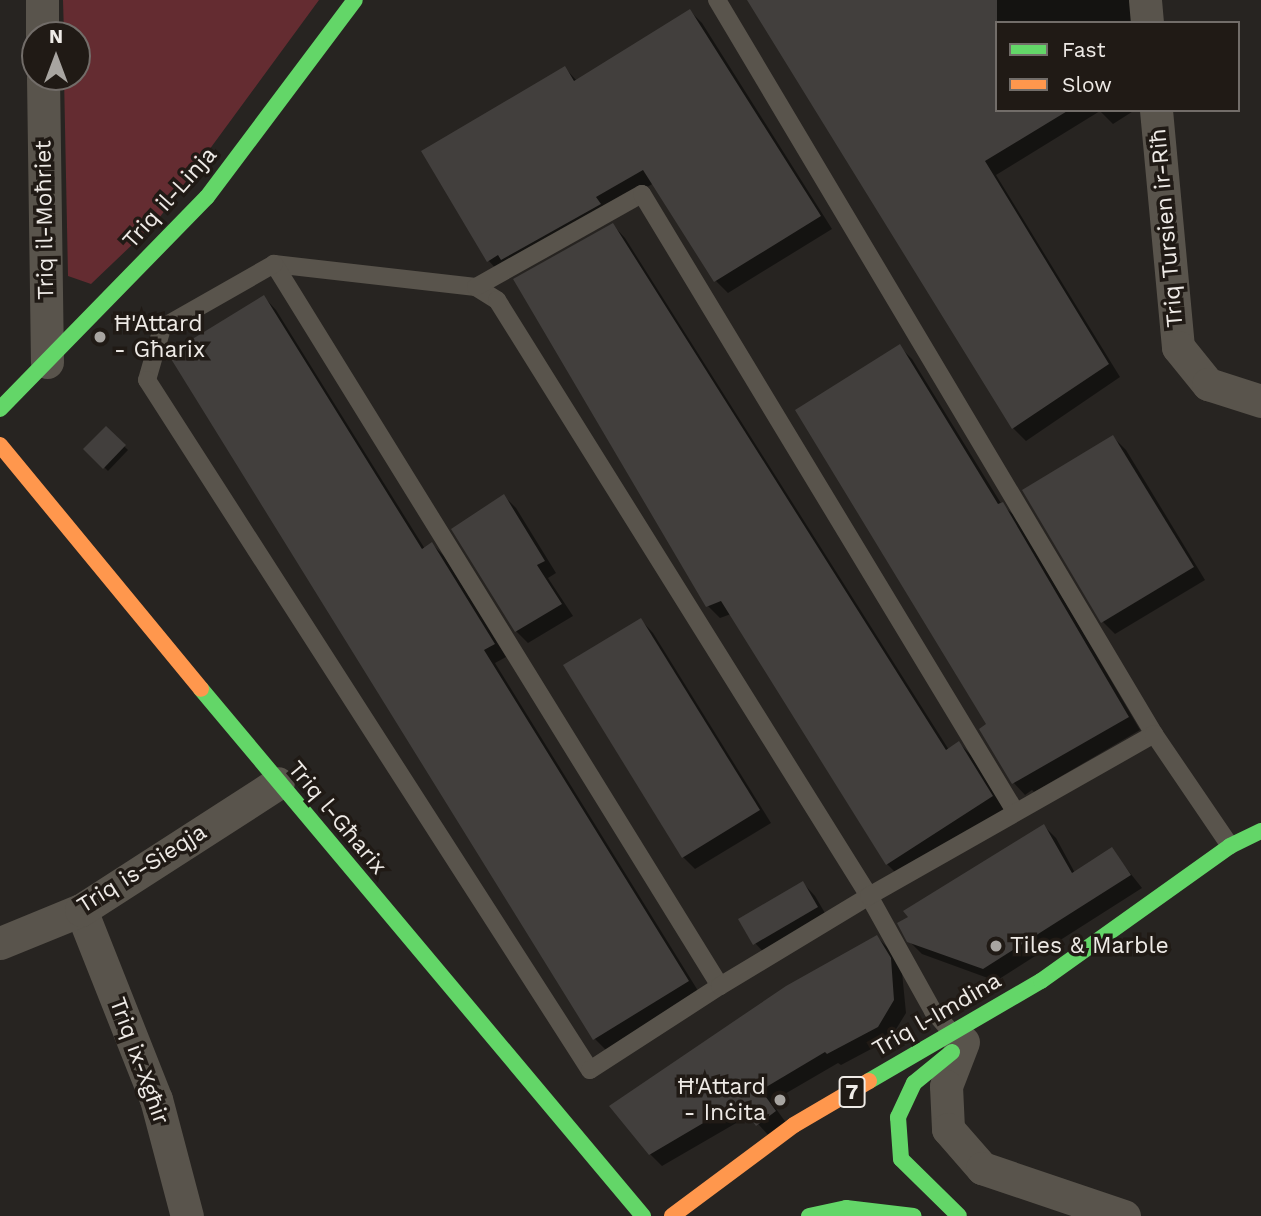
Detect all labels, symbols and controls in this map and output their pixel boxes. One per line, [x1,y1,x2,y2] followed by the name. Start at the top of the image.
[21,21,91,91] north arrow
[995,21,1240,112] legend
[49,25,63,48] text: N
[1062,37,1106,62] text: Fast
[1062,72,1112,97] text: Slow
[1145,127,1189,329] street label: Triq Tursien ir-Riħ
[30,140,60,300] street label: Triq il-Moħriet
[117,141,223,255] street label: Triq il-Linja
[114,310,205,364] place label: Ħ'Attard - Għarix
[92,329,108,345] marker: Ħ'Attard - Għarix
[282,756,392,880] street label: Triq l-Għarix
[72,818,212,920] street label: Triq is-Sieqja
[1010,932,1169,960] place label: Tiles & Marble
[988,938,1004,954] marker: Tiles & Marble
[868,967,1006,1063] street label: Triq l-Imdina
[103,994,175,1128] street label: Triq ix-Xgħir
[677,1073,766,1127] place label: Ħ'Attard - Inċita
[838,1074,866,1110] road number: 7
[772,1092,788,1108] marker: Ħ'Attard - Inċita

